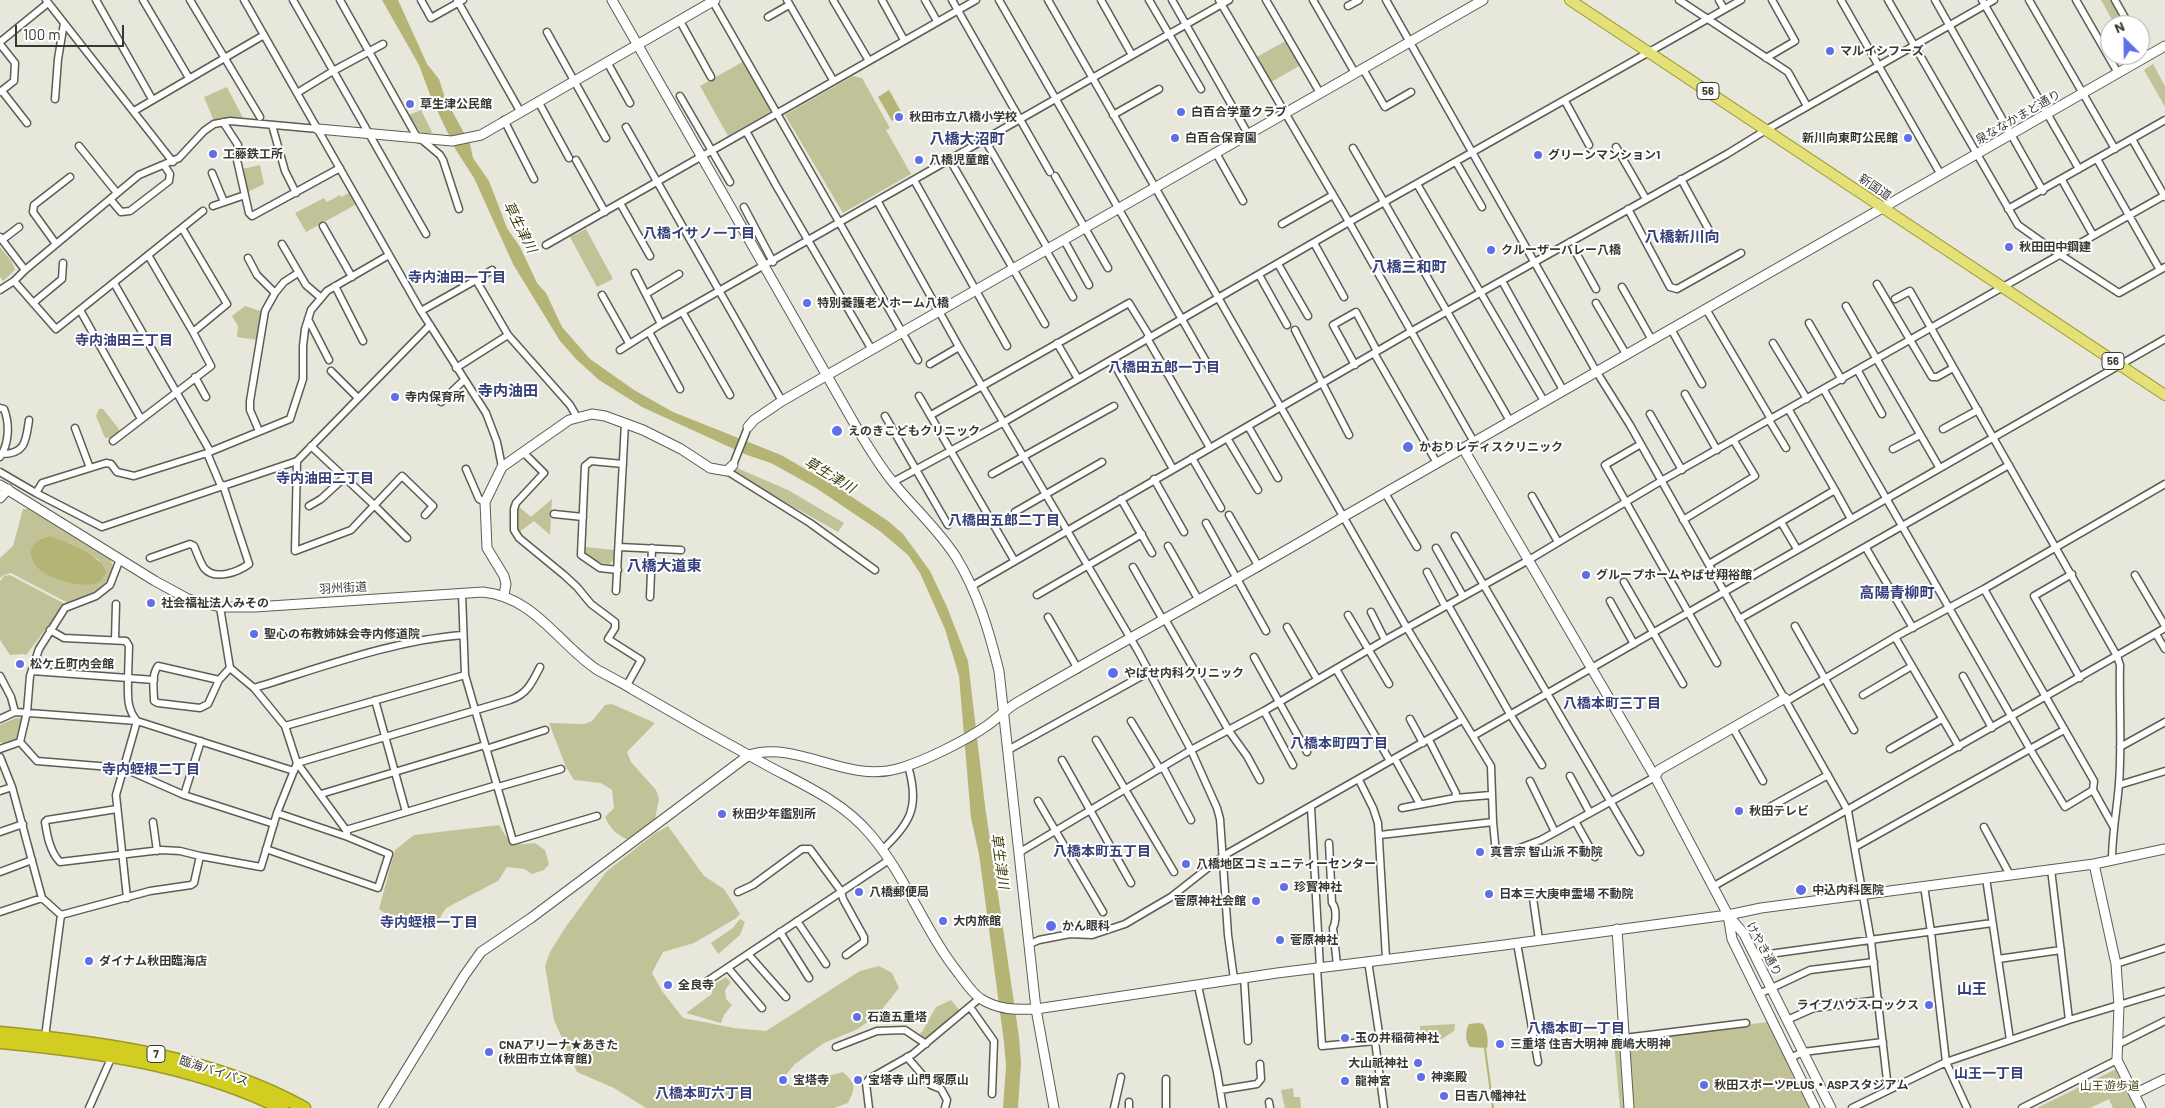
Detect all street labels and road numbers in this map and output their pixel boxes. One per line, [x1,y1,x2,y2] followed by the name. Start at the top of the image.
[1697,82,1719,100] road number: 56
[1973,87,2063,147] street label: 泉ななかまど通り
[1856,171,1894,203] street label: 新国道
[2102,352,2124,370] road number: 56
[319,580,367,596] street label: 羽州街道
[1743,919,1785,979] street label: けやき通り
[147,1046,165,1062] road number: 7
[178,1053,250,1089] street label: 臨海バイパス

